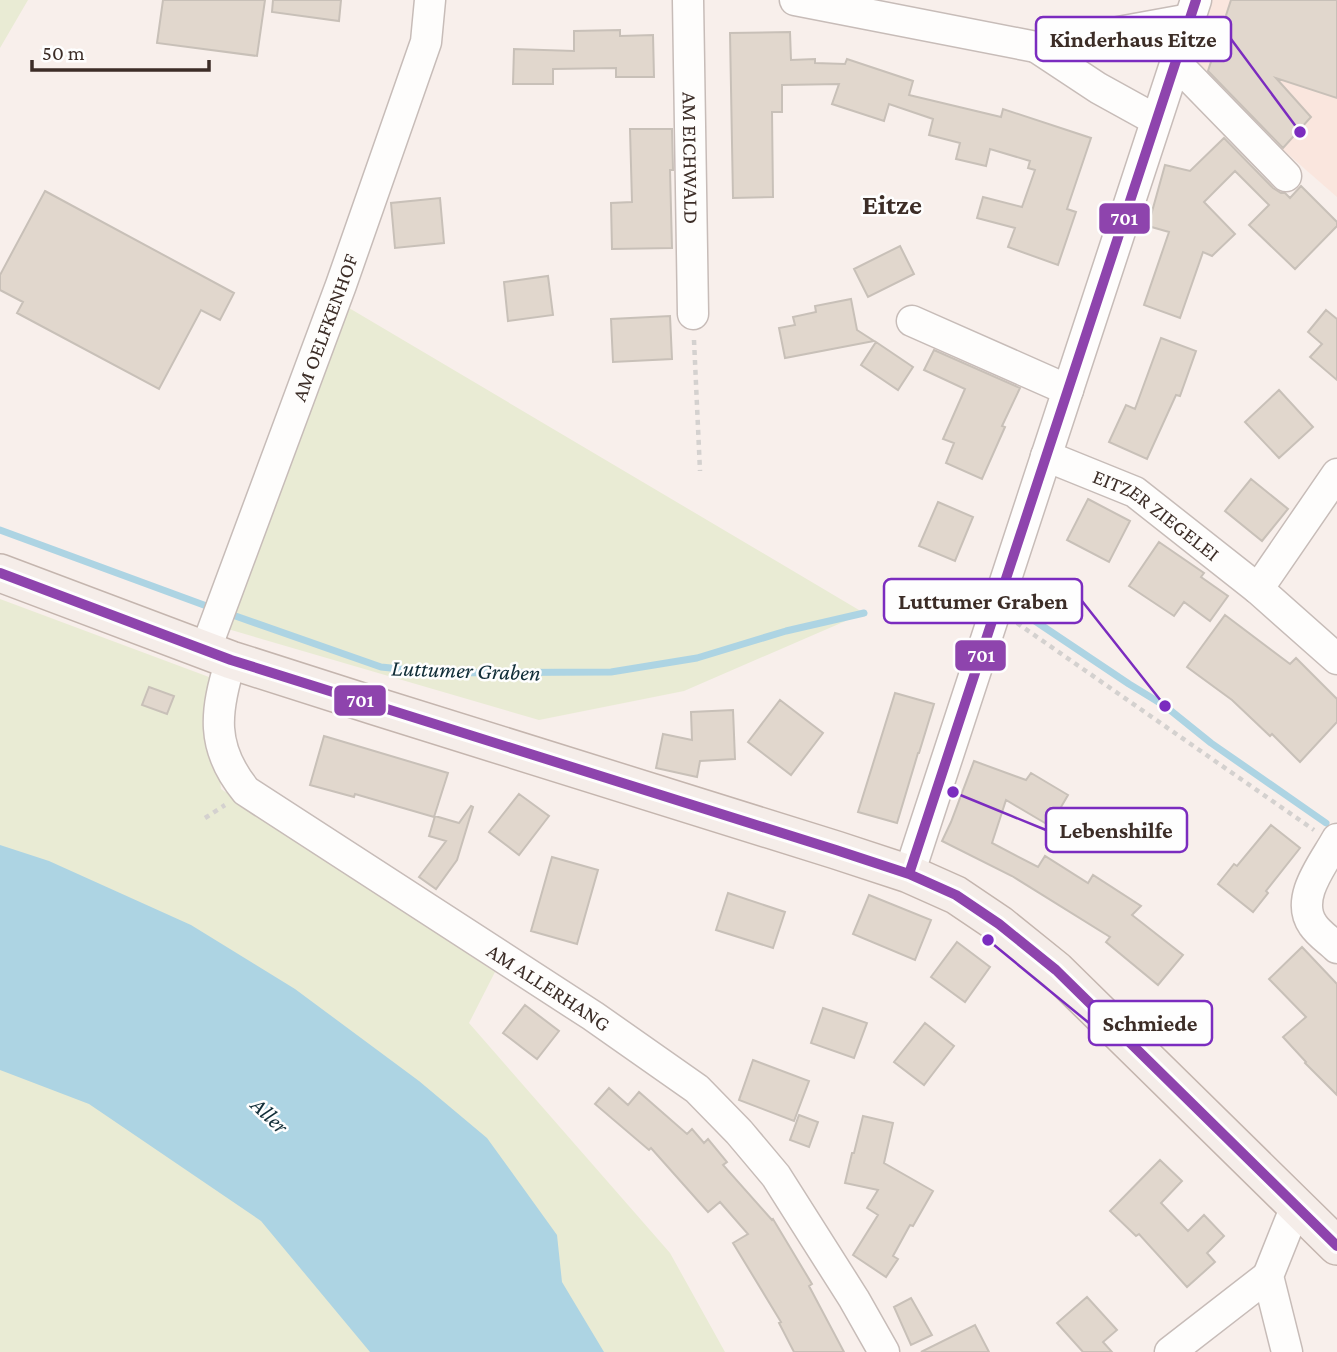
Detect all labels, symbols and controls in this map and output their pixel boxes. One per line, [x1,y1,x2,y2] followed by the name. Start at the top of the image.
[1036,17,1231,61] callout: Kinderhaus Eitze
[1049,26,1217,52] text: Kinderhaus Eitze
[32,28,208,72] scale bar
[42,41,85,65] text: 50 m
[677,92,704,224] street label: AM EICHWALD
[862,189,922,220] district label: Eitze
[1098,202,1151,235] line badge: 701
[1110,208,1138,229] text: 701
[287,250,363,405] street label: AM OELFKENHOF
[1089,464,1224,566] street label: EITZER ZIEGELEI
[884,579,1082,623] callout: Luttumer Graben
[898,588,1068,614] text: Luttumer Graben
[954,639,1007,672] line badge: 701
[967,645,995,666] text: 701
[391,654,541,686] water label: Luttumer Graben
[333,684,387,717] line badge: 701
[346,690,374,711] text: 701
[1046,808,1187,852] callout: Lebenshilfe
[1059,817,1173,843] text: Lebenshilfe
[483,939,615,1036] street label: AM ALLERHANG
[1089,1001,1212,1045] callout: Schmiede
[1102,1010,1198,1036] text: Schmiede
[245,1091,295,1139] water label: Aller

